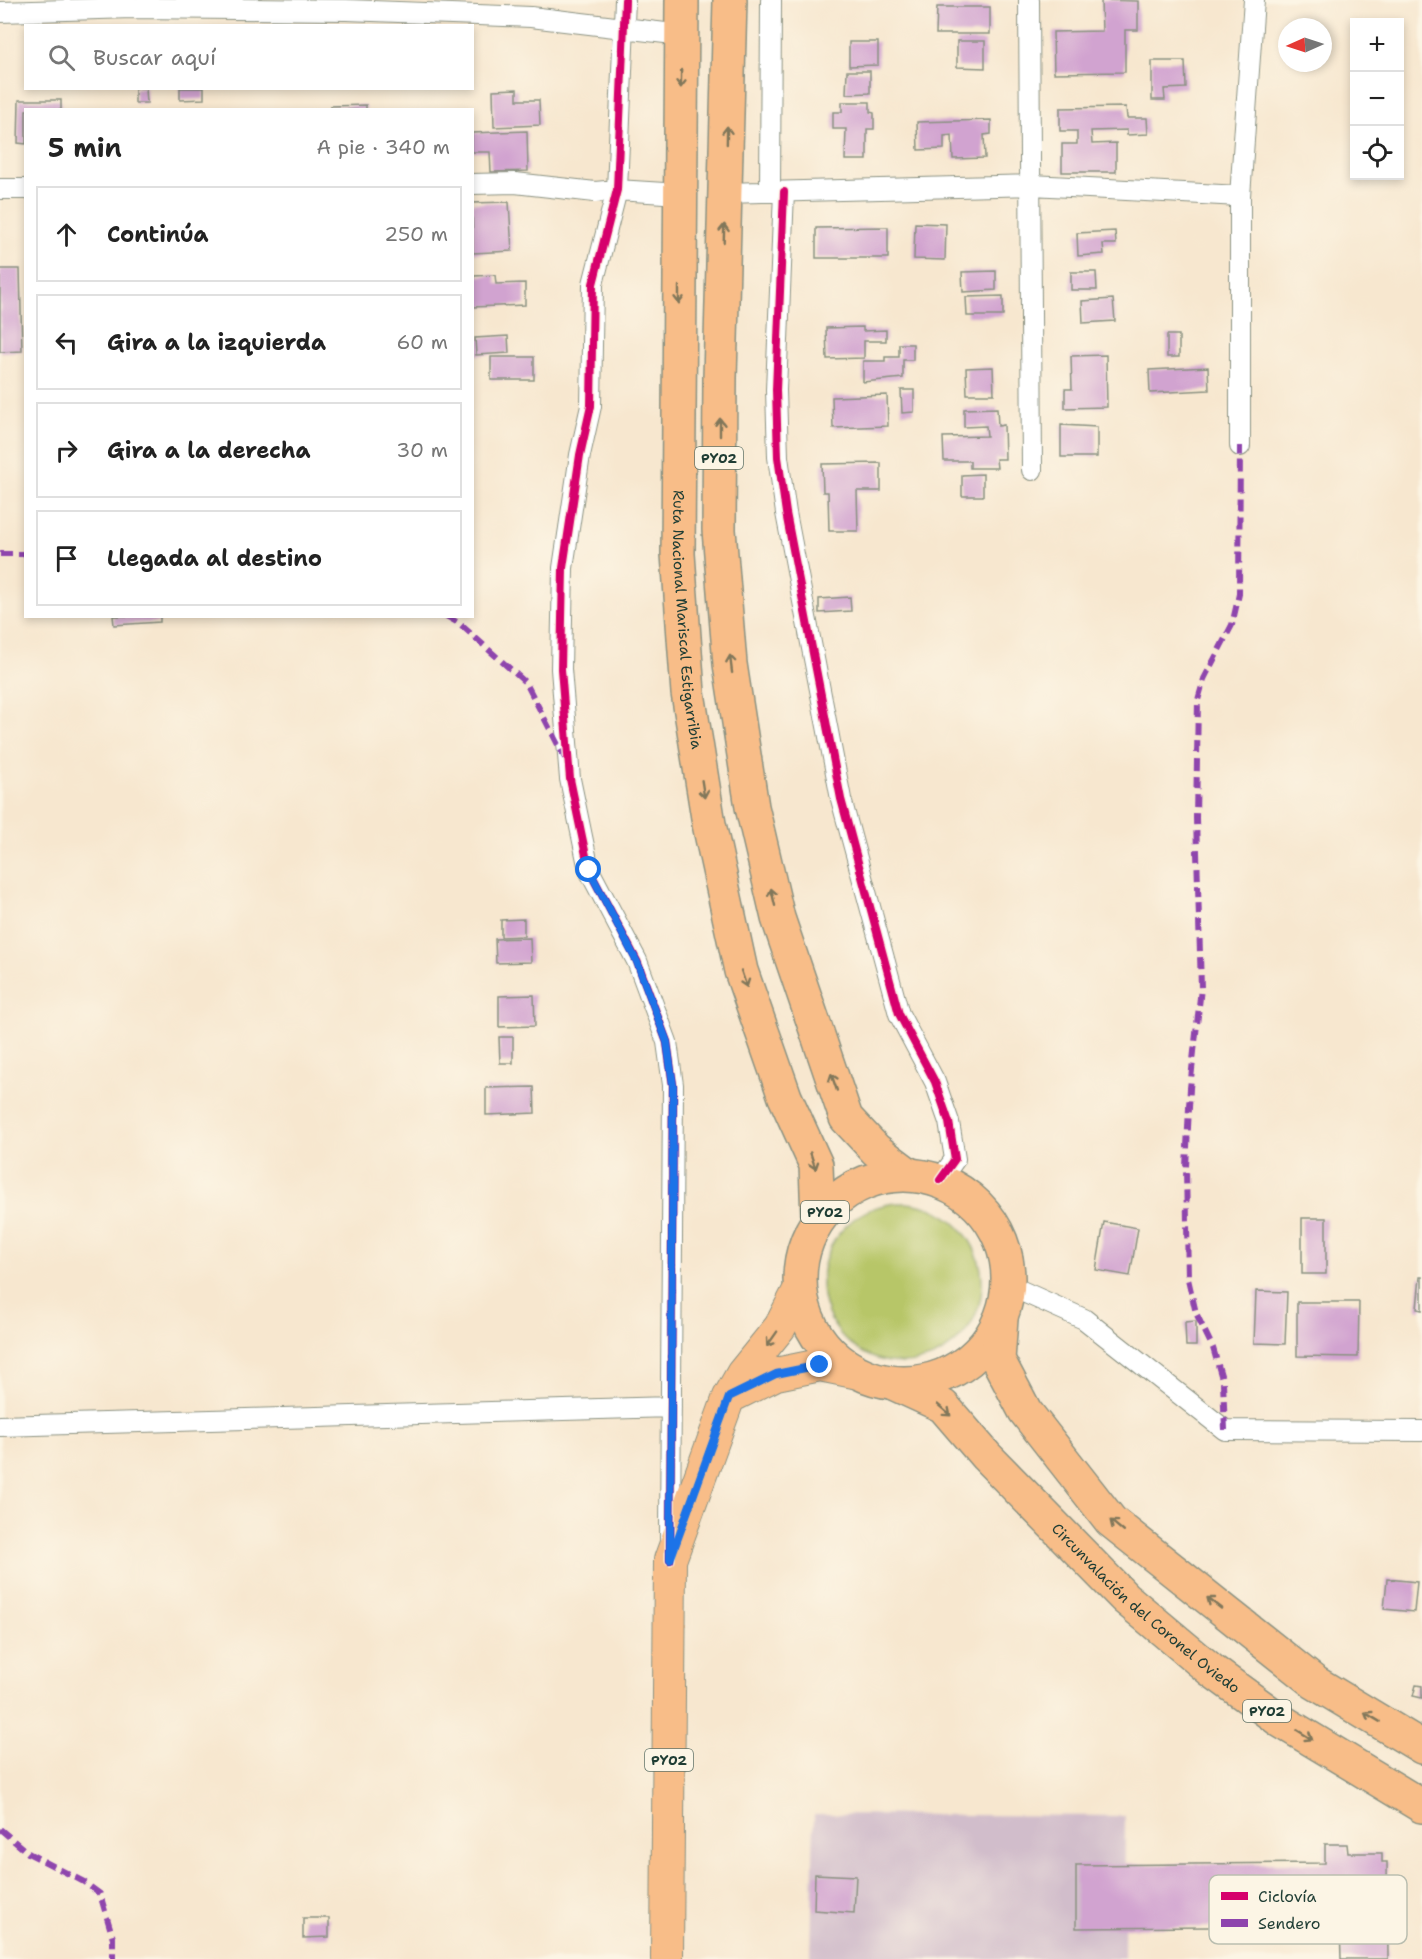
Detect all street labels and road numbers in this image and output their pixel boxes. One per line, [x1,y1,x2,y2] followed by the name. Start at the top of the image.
[695,447,743,469] road number: PY02
[668,490,707,751] street label: Ruta Nacional Mariscal Estigarribia
[801,1201,849,1223] road number: PY02
[1047,1519,1244,1698] street label: Circunvalación del Coronel Oviedo
[1243,1700,1291,1722] road number: PY02
[645,1749,693,1771] road number: PY02

